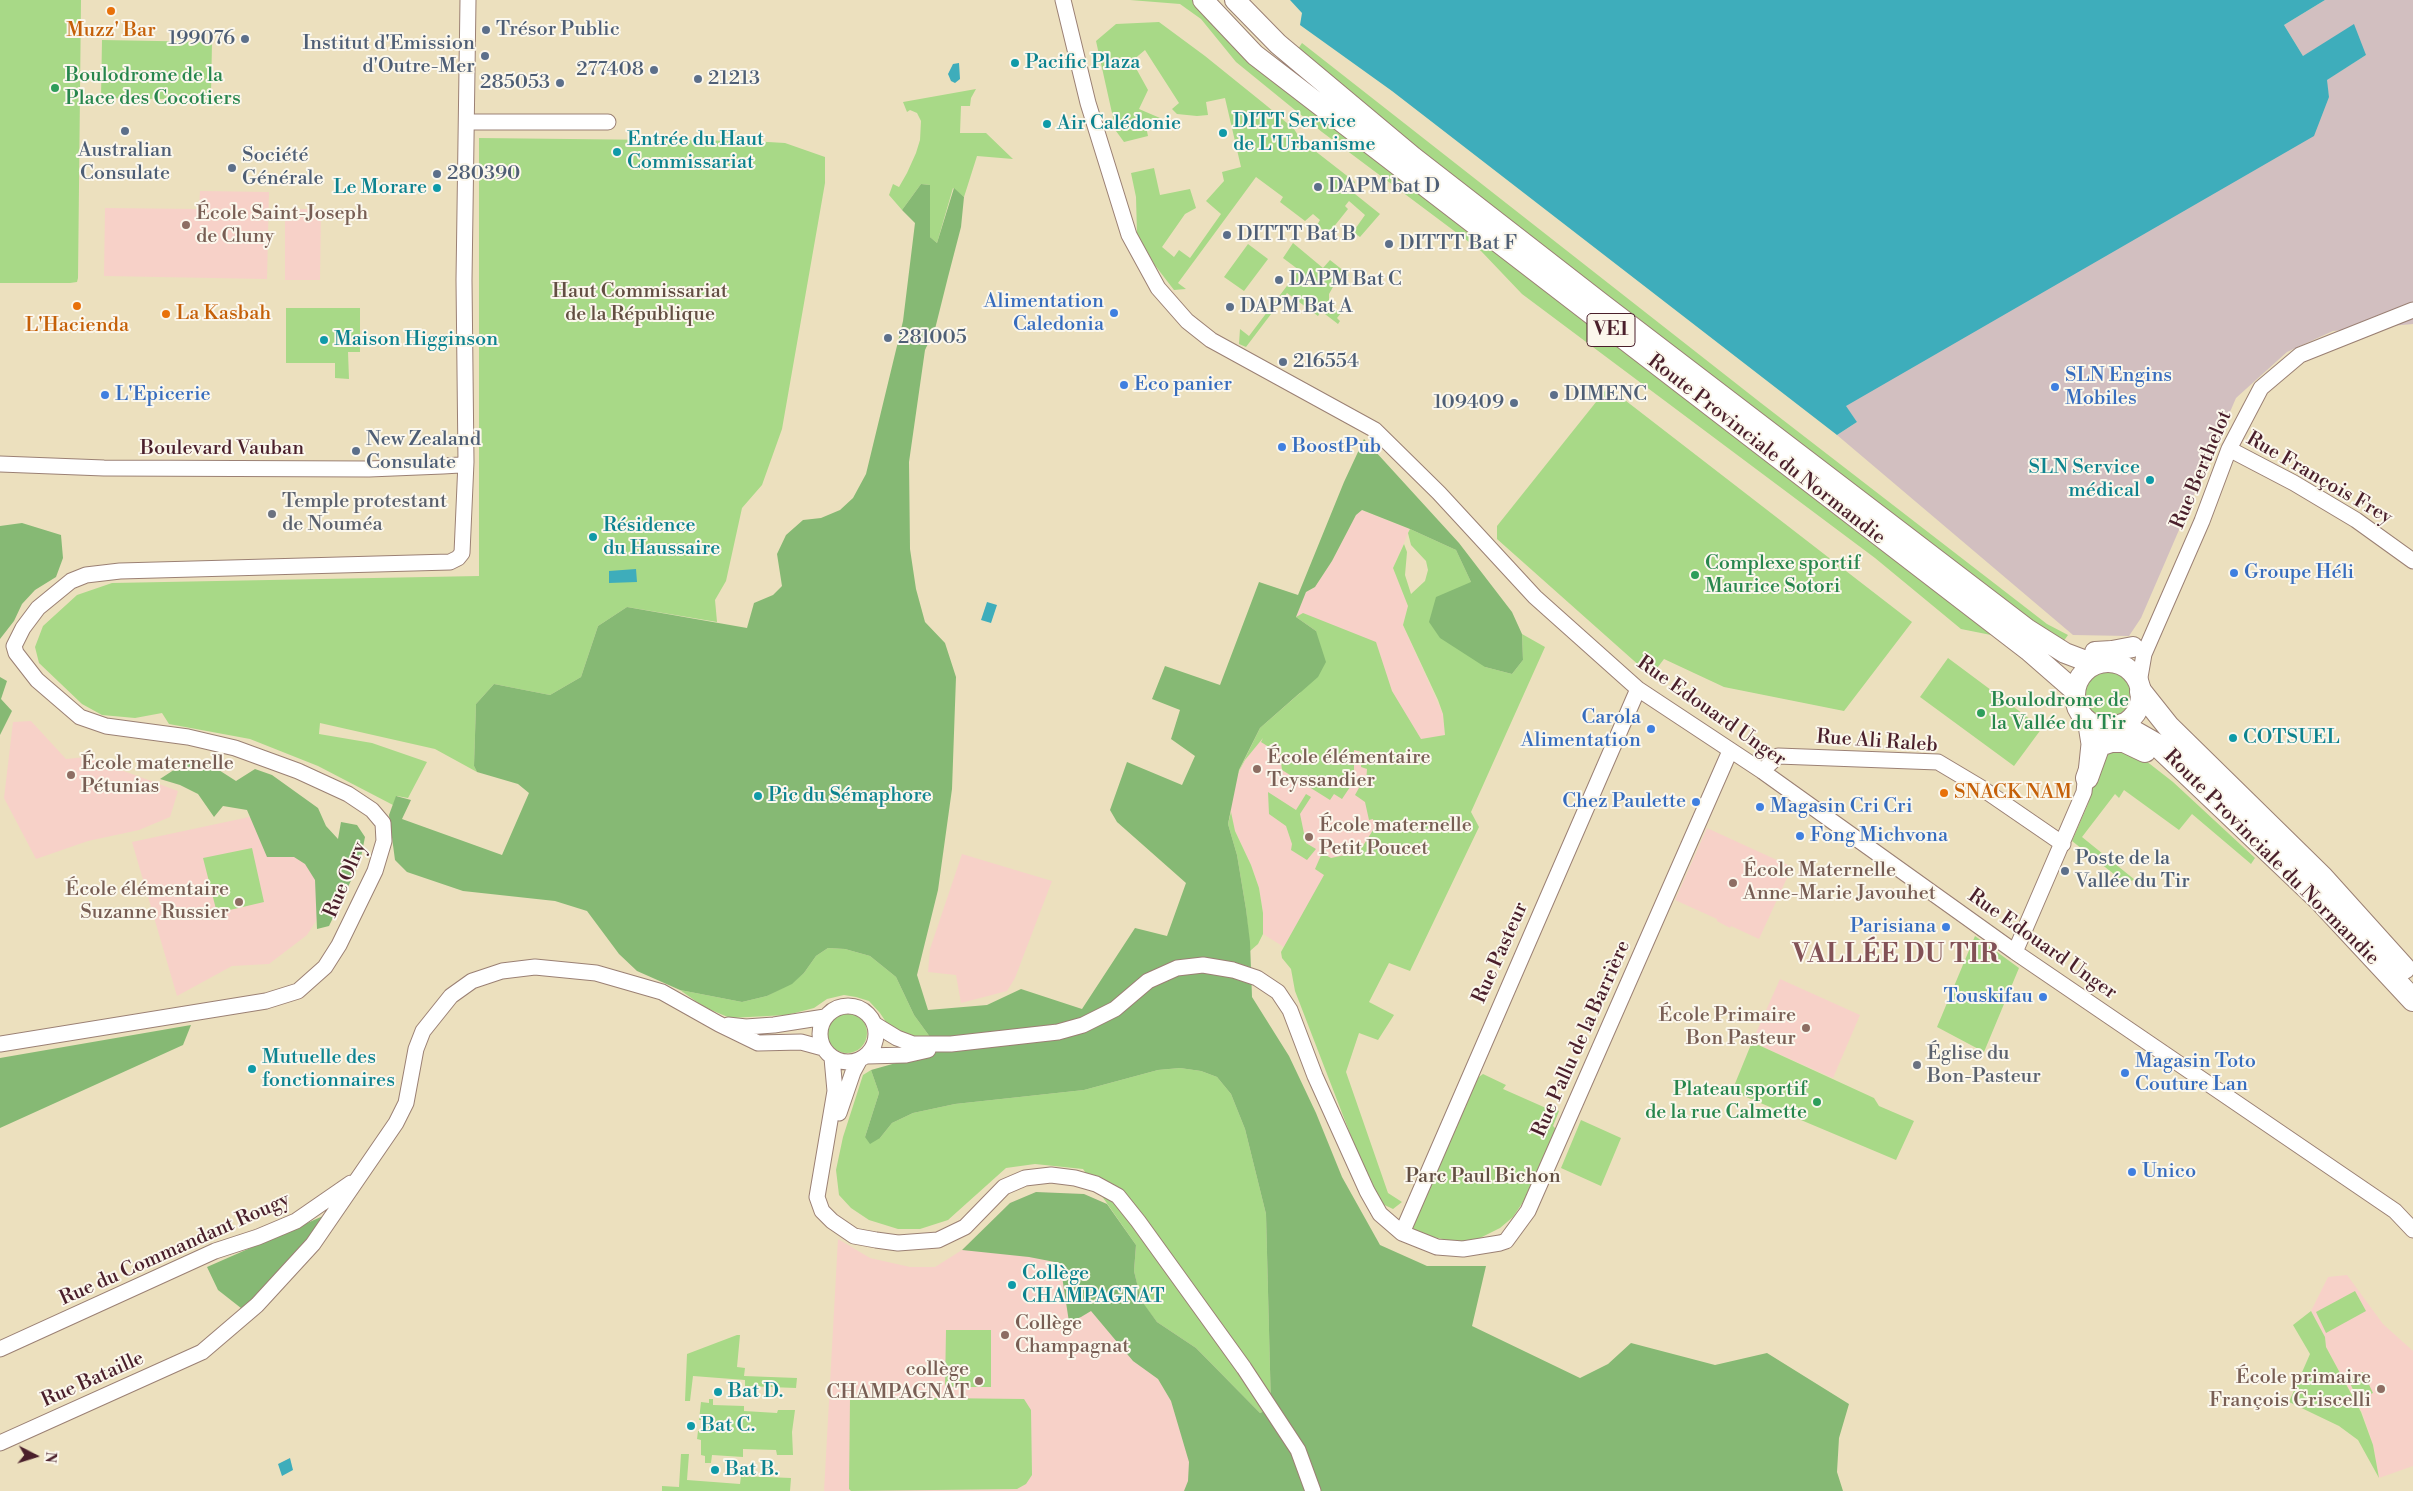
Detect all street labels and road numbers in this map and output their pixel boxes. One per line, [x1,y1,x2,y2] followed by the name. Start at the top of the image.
[1587,314,1635,346] road number: VE1
[1642,350,1890,550] street label: Route Provinciale du Normandie
[2166,407,2238,533] street label: Rue Berthelot
[2242,427,2396,531] street label: Rue François Frey
[140,437,304,461] street label: Boulevard Vauban
[1632,652,1790,772] street label: Rue Edouard Unger
[1815,726,1939,758] street label: Rue Ali Raleb
[2158,745,2384,971] street label: Route Provinciale du Normandie
[319,838,373,922] street label: Rue Olry
[1963,885,2121,1005] street label: Rue Edouard Unger
[1468,899,1534,1007] street label: Rue Pasteur
[1528,937,1636,1141] street label: Rue Pallu de la Barrière
[56,1188,294,1312] street label: Rue du Commandant Rougy
[38,1347,148,1413] street label: Rue Bataille

